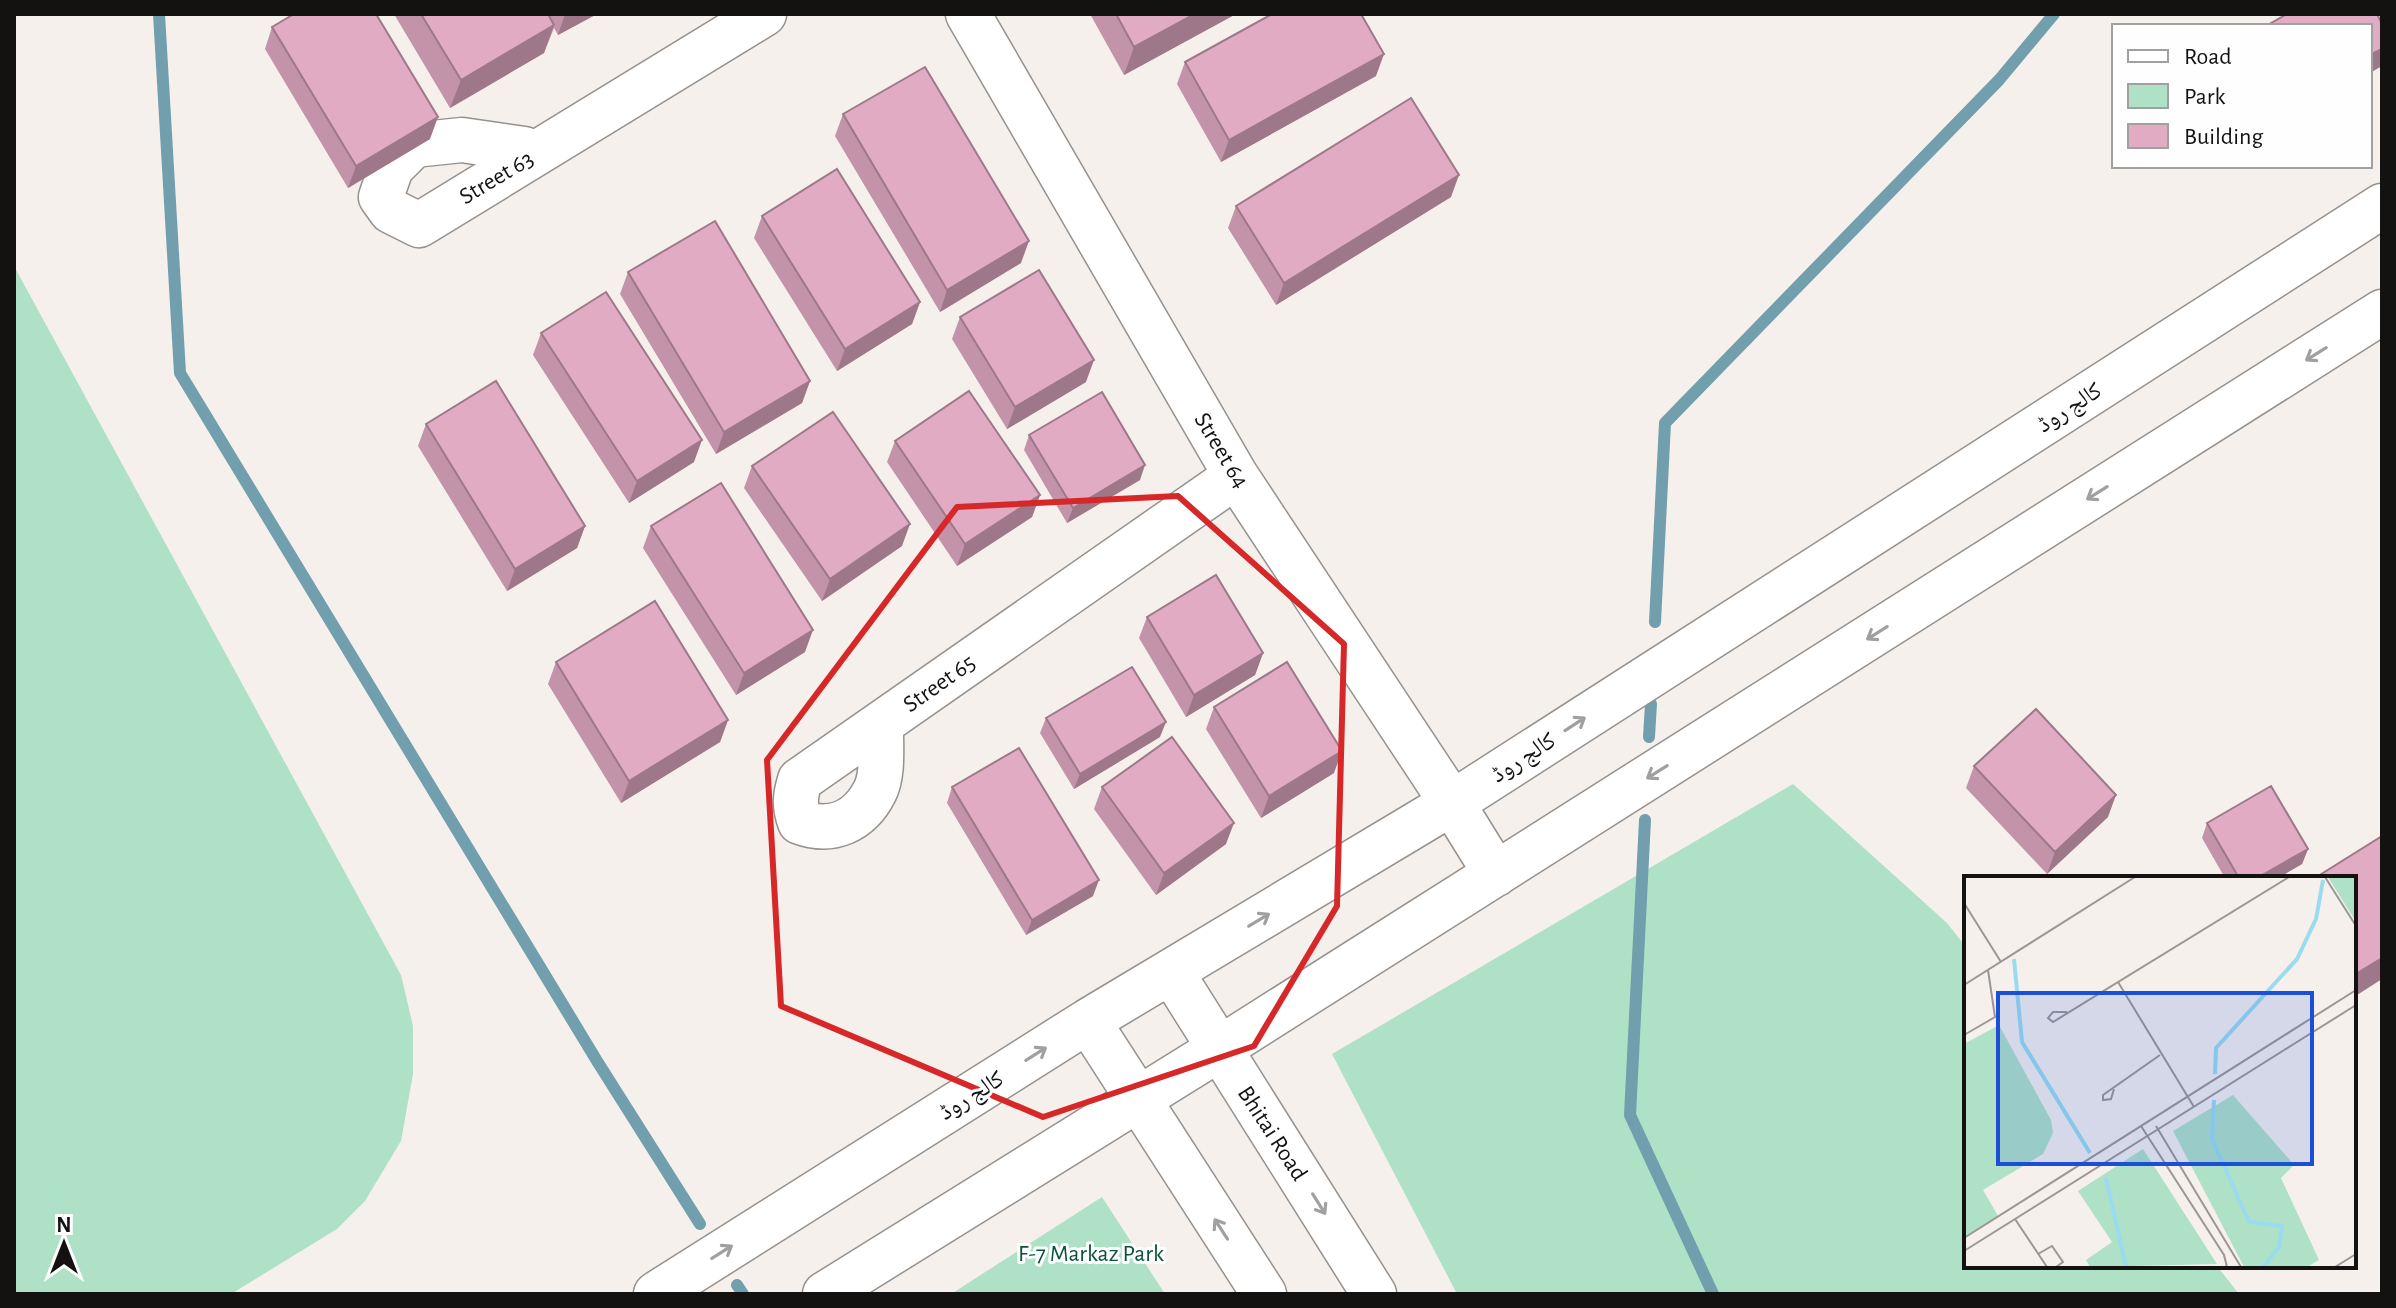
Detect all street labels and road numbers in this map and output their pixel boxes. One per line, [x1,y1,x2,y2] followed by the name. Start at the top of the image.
[455,147,538,209] street label: Street 63
[2033,378,2107,439] street label: کالج روڈ
[1189,409,1253,492] street label: Street 64
[899,651,980,717] street label: Street 65
[1487,728,1561,789] street label: کالج روڈ
[935,1067,1009,1127] street label: کالج روڈ
[1233,1082,1311,1185] street label: Bhitai Road

